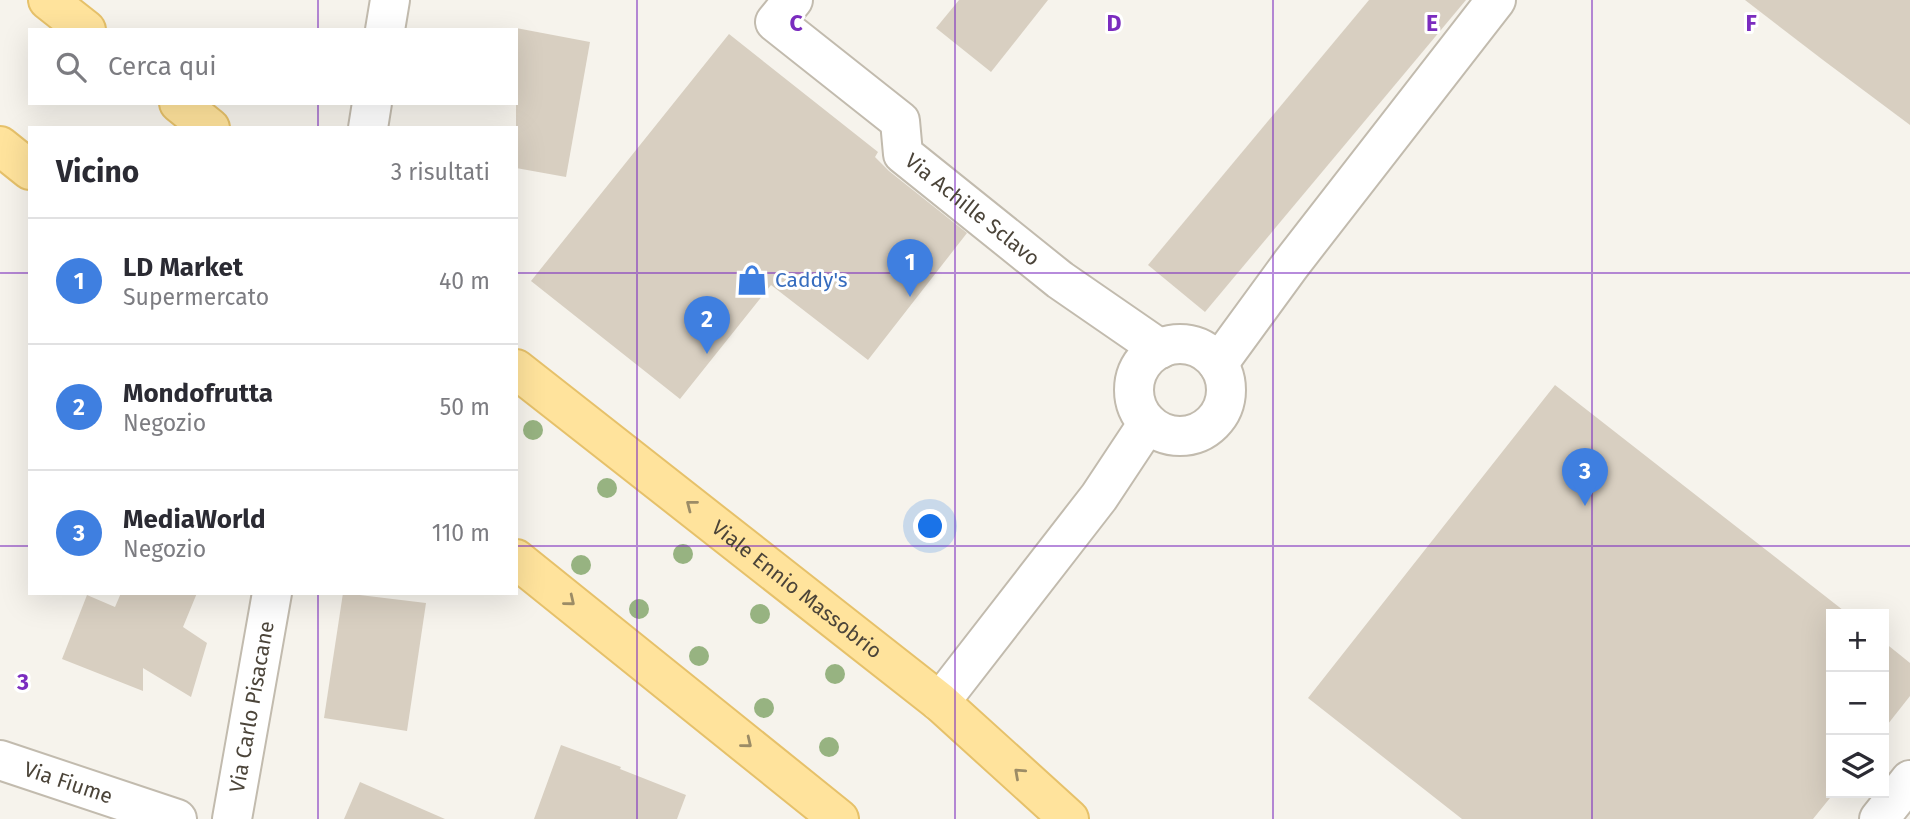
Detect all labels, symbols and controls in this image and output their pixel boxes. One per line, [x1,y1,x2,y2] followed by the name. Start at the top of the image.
[789,9,803,37] text: C
[1107,9,1122,37] text: D
[1426,9,1438,37] text: E
[1745,9,1757,37] text: F
[28,28,518,105] search box
[52,48,90,86] icon: search
[108,51,217,82] text: Cerca qui
[900,148,1045,272] street label: Via Achille Sclavo
[56,154,139,190] text: Vicino
[391,158,490,186] text: 3 risultati
[887,239,933,297] pin: 1
[123,252,243,283] text: LD Market
[735,263,769,297] shop icon: Caddy's
[74,267,84,295] text: 1
[439,267,490,295] text: 40 m
[775,267,848,293] place label: Caddy's
[123,283,269,311] text: Supermercato
[684,296,730,354] pin: 2
[123,378,273,409] text: Mondofrutta
[73,393,85,421] text: 2
[440,393,490,421] text: 50 m
[123,409,206,437] text: Negozio
[1562,448,1608,506] pin: 3
[686,501,699,514] one-way arrow
[123,504,266,535] text: MediaWorld
[913,509,947,543] your location
[706,515,887,664] street label: Viale Ennio Massobrio
[73,519,85,547] text: 3
[432,519,490,547] text: 110 m
[123,535,206,563] text: Negozio
[562,593,574,606] one-way arrow
[1826,609,1889,798] map controls
[1826,609,1889,672] button: +
[224,619,280,795] street label: Via Carlo Pisacane
[16,668,29,696] text: 3
[1826,672,1889,735] button: −
[740,735,752,748] one-way arrow
[1826,735,1889,798] button: layers
[21,756,116,810] street label: Via Fiume
[1014,769,1027,781] one-way arrow

